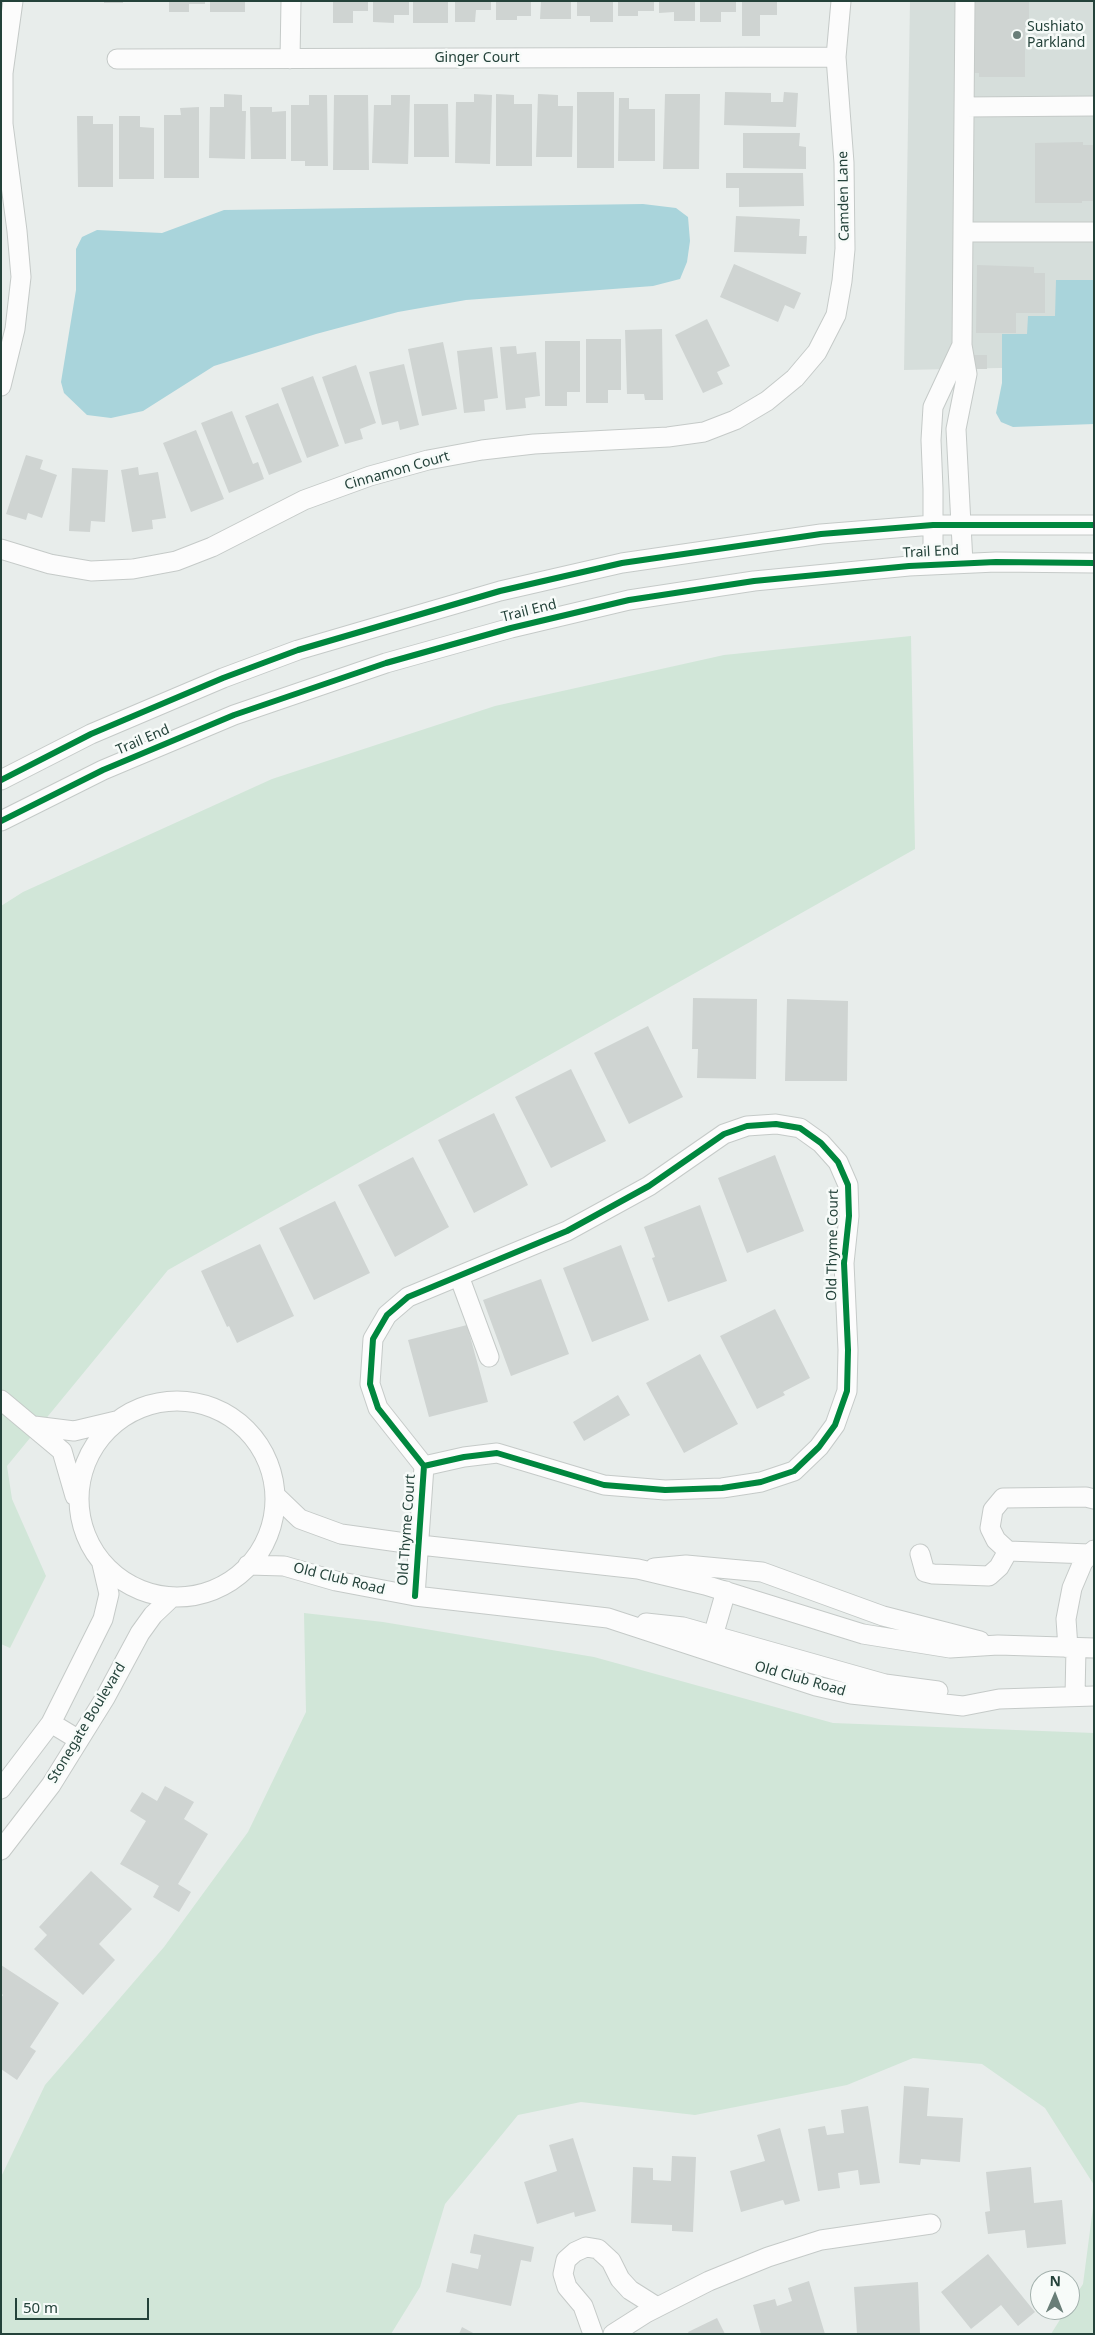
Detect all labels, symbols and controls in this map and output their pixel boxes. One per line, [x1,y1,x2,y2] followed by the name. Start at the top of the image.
[1027,19,1085,52] place label: Sushiato Parkland
[1011,29,1023,41] marker: Sushiato Parkland
[434,50,520,66] street label: Ginger Court
[835,151,853,241] street label: Camden Lane
[343,448,451,494] street label: Cinnamon Court
[902,542,960,562] street label: Trail End
[500,596,558,626] street label: Trail End
[114,721,172,759] street label: Trail End
[824,1189,842,1301] street label: Old Thyme Court
[395,1474,419,1586] street label: Old Thyme Court
[291,1560,387,1598] street label: Old Club Road
[753,1658,847,1700] street label: Old Club Road
[44,1660,130,1786] street label: Stonegate Boulevard
[1030,2270,1080,2320] north arrow
[1049,2271,1061,2290] text: N
[18,2288,151,2320] scale bar
[23,2297,58,2317] text: 50 m

